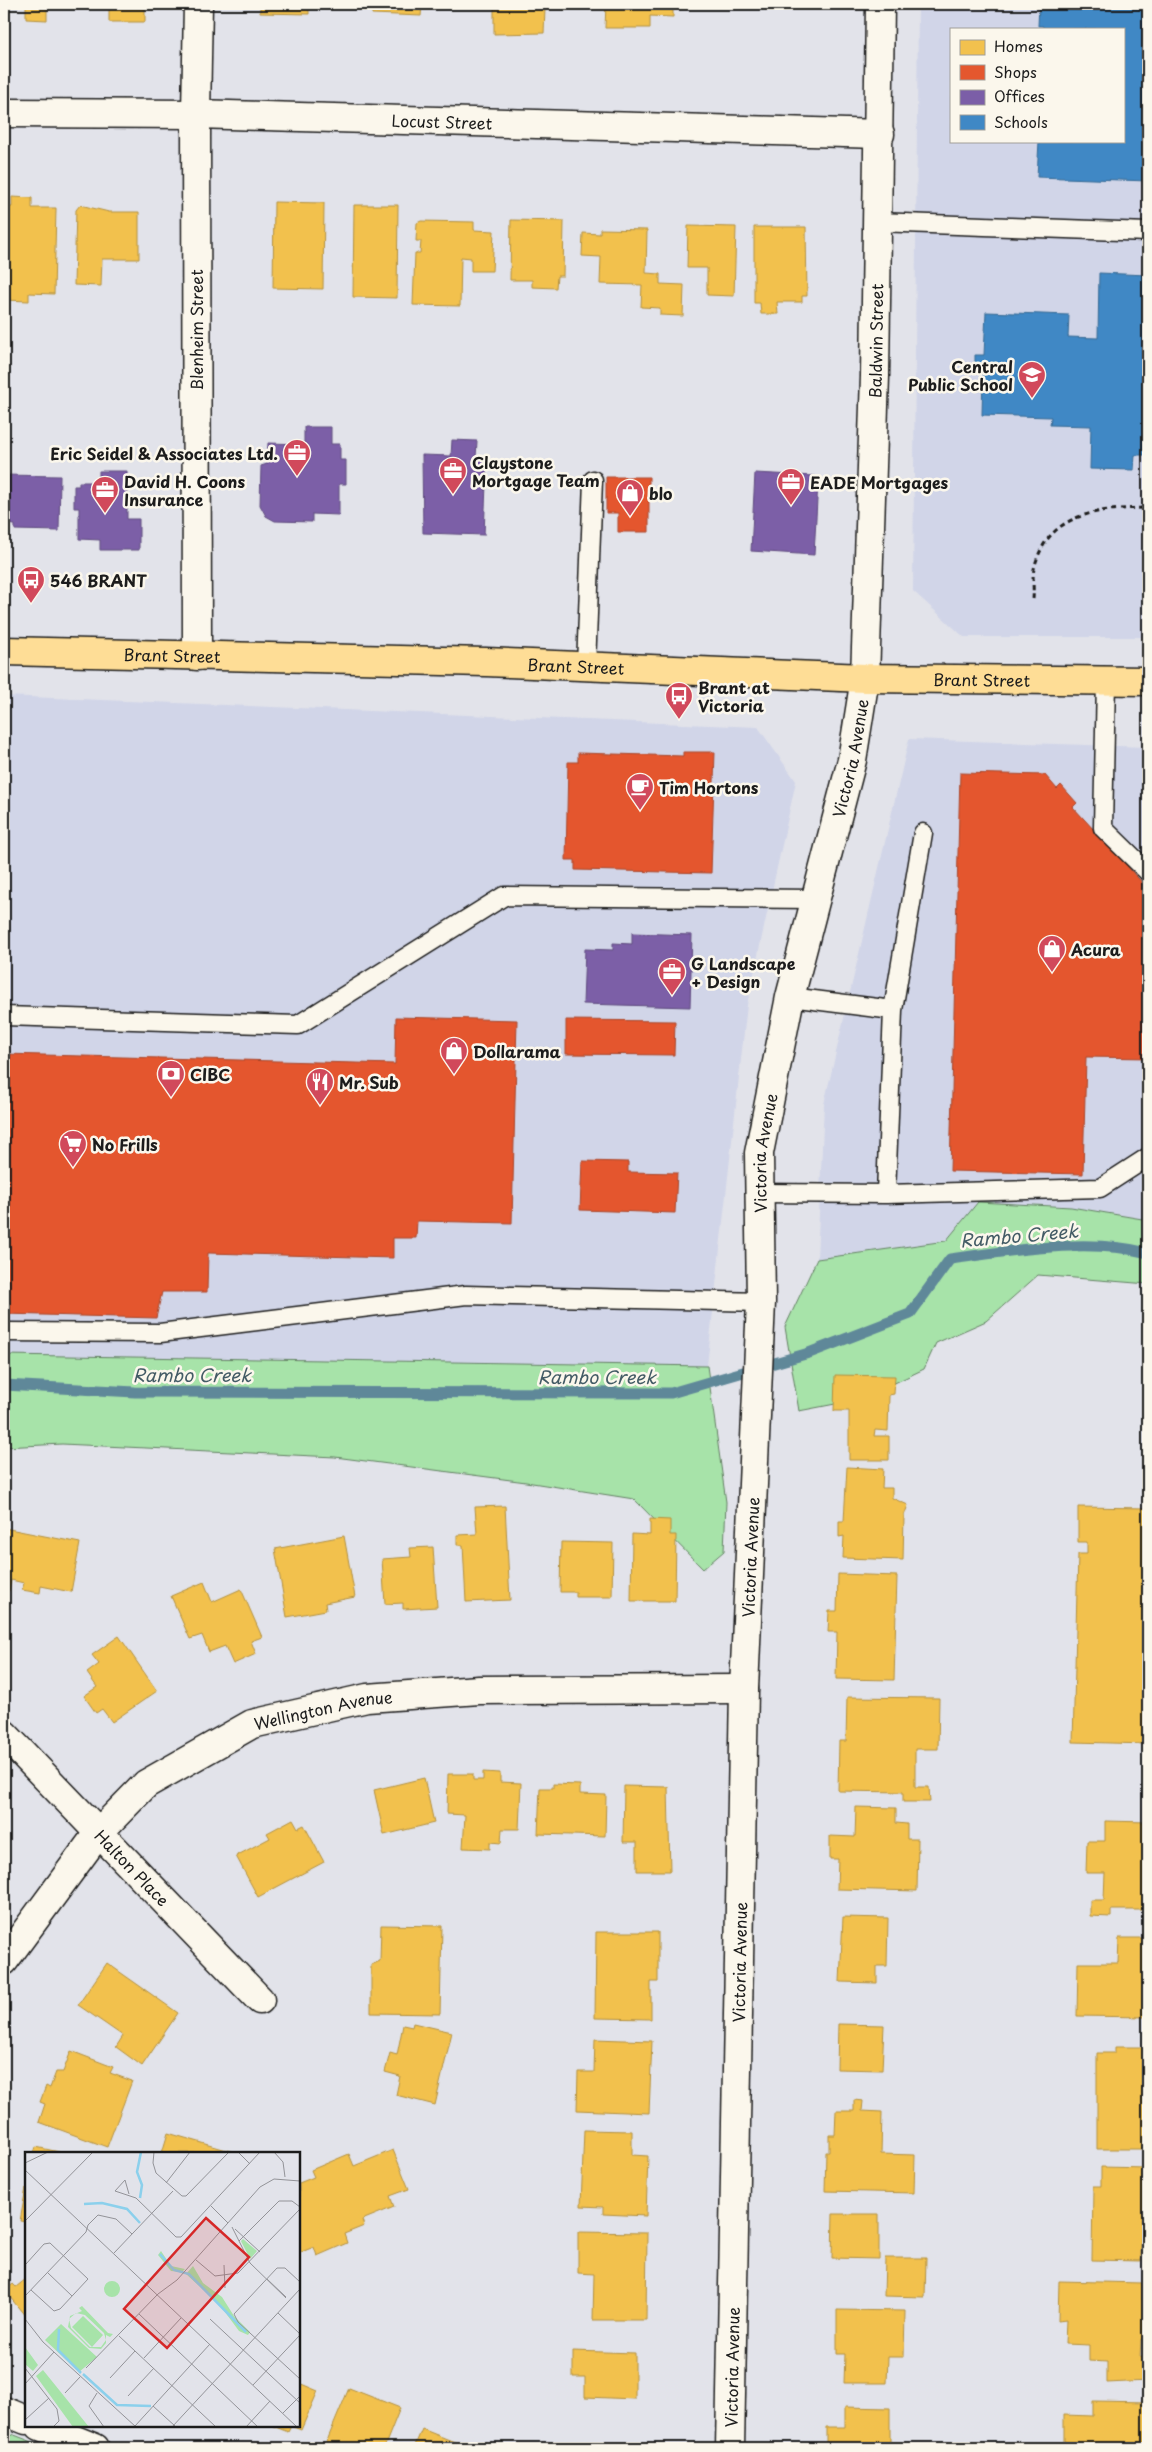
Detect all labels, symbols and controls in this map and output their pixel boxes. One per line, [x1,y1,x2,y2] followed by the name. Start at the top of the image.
[950,28,1124,142] legend
[994,34,1043,57] text: Homes
[994,60,1037,83] text: Shops
[994,84,1045,107] text: Offices
[391,108,493,135] street label: Locust Street
[994,110,1048,133] text: Schools
[184,269,208,391] street label: Blenheim Street
[862,283,888,398] street label: Baldwin Street
[908,354,1013,396] place label: Central Public School
[1017,360,1047,399] school or university icon: Central Public School
[282,438,312,477] office icon: Eric Seidel & Associates Ltd.
[50,441,278,465] place label: Eric Seidel & Associates Ltd.
[472,450,600,492] place label: Claystone Mortgage Team
[438,456,468,495] office icon: Claystone Mortgage Team
[776,467,806,506] office icon: EADE Mortgages
[124,469,245,511] place label: David H. Coons Insurance
[810,470,949,494] place label: EADE Mortgages
[90,475,120,514] office icon: David H. Coons Insurance
[615,478,645,517] shop icon: blo
[649,481,672,505] place label: blo
[16,565,46,604] bus stop icon: 546 BRANT
[50,568,147,592] place label: 546 BRANT
[123,642,221,668] street label: Brant Street
[527,652,625,680] street label: Brant Street
[933,667,1031,692] street label: Brant Street
[698,675,770,717] place label: Brant at Victoria
[664,681,694,720] bus stop icon: Brant at Victoria
[826,697,874,820] street label: Victoria Avenue
[625,772,655,811] cafe icon: Tim Hortons
[659,775,759,799] place label: Tim Hortons
[1037,934,1067,973] shop icon: Acura
[1070,937,1121,961] place label: Acura
[691,951,796,993] place label: G Landscape + Design
[657,957,687,996] office icon: G Landscape + Design
[439,1036,469,1075] shop icon: Dollarama
[473,1039,561,1063] place label: Dollarama
[156,1059,186,1098] bank icon: CIBC
[190,1062,230,1086] place label: CIBC
[305,1067,335,1106] restaurant icon: Mr. Sub
[339,1070,399,1094] place label: Mr. Sub
[747,1091,783,1213] street label: Victoria Avenue
[58,1129,88,1168] supermarket icon: No Frills
[92,1132,158,1156] place label: No Frills
[959,1216,1080,1254] water label: Rambo Creek
[133,1361,252,1388] water label: Rambo Creek
[538,1363,657,1390] water label: Rambo Creek
[735,1496,764,1618] street label: Victoria Avenue
[252,1684,394,1735] street label: Wellington Avenue
[90,1824,175,1911] street label: Halton Place
[726,1901,752,2023] street label: Victoria Avenue
[25,2152,300,2427] inset map
[718,2306,745,2427] street label: Victoria Avenue

